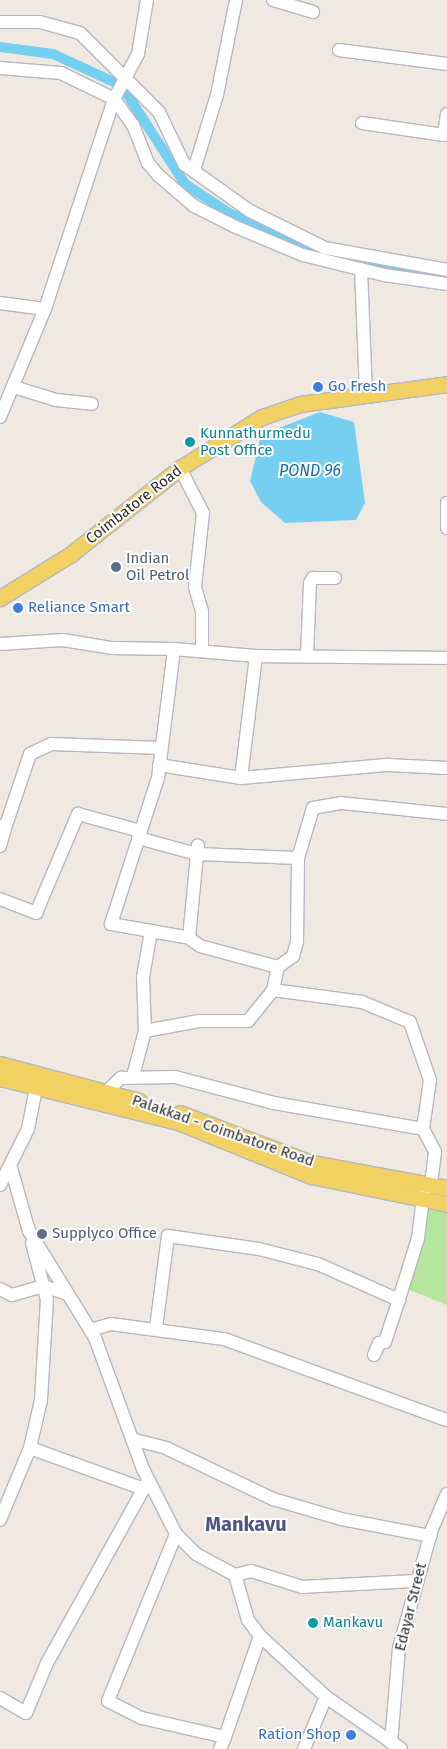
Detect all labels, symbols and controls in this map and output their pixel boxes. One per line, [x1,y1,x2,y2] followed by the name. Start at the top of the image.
[328,378,386,396] place label: Go Fresh
[312,381,324,393] marker: Go Fresh
[200,424,311,459] place label: Kunnathurmedu Post Office
[184,436,196,448] marker: Kunnathurmedu Post Office
[279,461,341,481] water label: POND 96
[82,462,186,548] street label: Coimbatore Road
[126,549,189,584] place label: Indian Oil Petrol
[110,561,122,573] marker: Indian Oil Petrol
[28,599,130,617] place label: Reliance Smart
[12,602,24,614] marker: Reliance Smart
[130,1091,316,1171] street label: Palakkad - Coimbatore Road
[52,1225,157,1243] place label: Supplyco Office
[36,1228,48,1240] marker: Supplyco Office
[205,1512,287,1536] district label: Mankavu
[391,1561,431,1653] street label: Edayar Street
[323,1614,383,1632] place label: Mankavu
[307,1617,319,1629] marker: Mankavu
[258,1726,341,1744] place label: Ration Shop
[345,1729,357,1741] marker: Ration Shop

